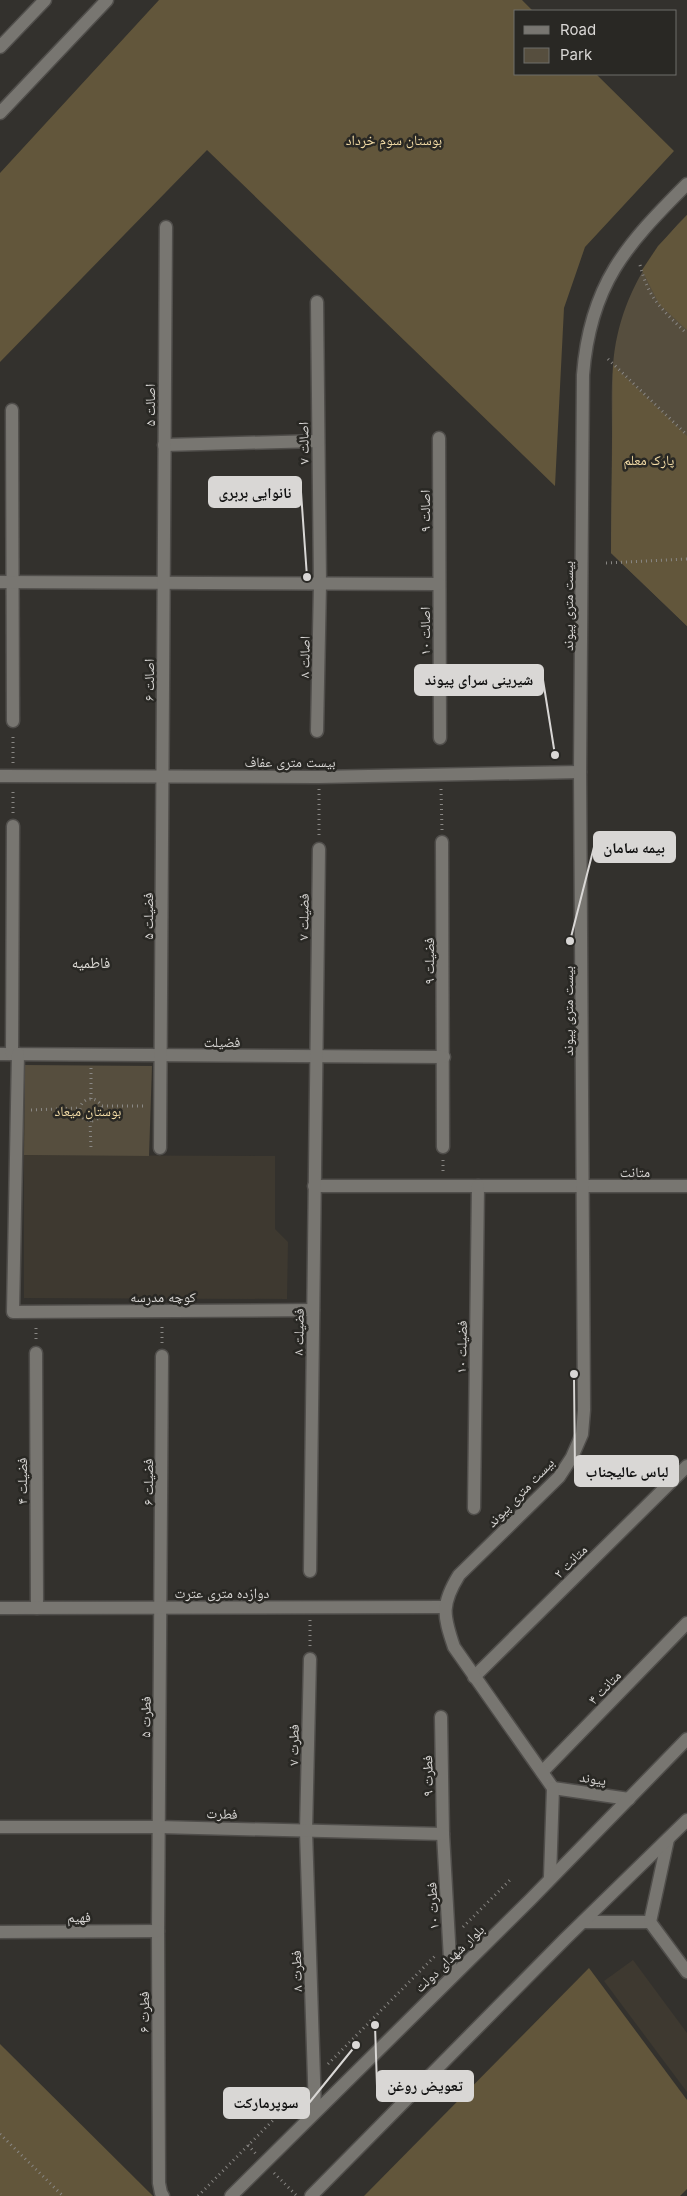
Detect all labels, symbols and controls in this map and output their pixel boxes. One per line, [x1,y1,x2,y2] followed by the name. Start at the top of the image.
[514,10,677,75] legend
[560,20,596,39] text: Road
[560,45,593,64] text: Park
[346,131,442,150] park label: بوستان سوم خرداد
[141,384,158,426] street label: اصالت ۵
[294,422,312,464] street label: اصالت ۷
[624,451,675,470] park label: پارک معلم
[209,477,301,507] callout: نانوایی بربری
[219,483,291,502] text: نانوایی بربری
[416,490,433,532] street label: اصالت ۹
[559,561,577,651] street label: بیست متری پیوند
[416,607,433,655] street label: اصالت ۱۰
[295,636,313,678] street label: اصالت ۸
[140,659,157,701] street label: اصالت ۶
[415,665,543,695] callout: شیرینی سرای پیوند
[425,670,533,689] text: شیرینی سرای پیوند
[244,753,336,771] street label: بیست متری عفاف
[594,832,675,862] callout: بیمه سامان
[603,838,665,857] text: بیمه سامان
[139,892,156,939] street label: فضیلت ۵
[294,893,312,941] street label: فضیلت ۷
[420,937,437,984] street label: فضیلت ۹
[72,953,110,972] district label: فاطمیه
[559,966,577,1056] street label: بیست متری پیوند
[204,1033,240,1050] street label: فضیلت
[55,1102,122,1120] park label: بوستان میعاد
[620,1163,650,1180] street label: متانت
[130,1288,196,1306] street label: کوچه مدرسه
[289,1308,307,1356] street label: فضیلت ۸
[452,1320,470,1374] street label: فضیلت ۱۰
[483,1454,558,1531] street label: بیست متری پیوند
[575,1456,678,1486] callout: لباس عالیجناب
[13,1457,30,1504] street label: فضیلت ۴
[139,1458,156,1505] street label: فضیلت ۶
[586,1462,668,1481] text: لباس عالیجناب
[550,1541,590,1581] street label: متانت ۲
[175,1584,270,1602] street label: دوازده متری عترت
[584,1667,624,1707] street label: متانت ۴
[136,1696,155,1738] street label: فطرت ۵
[284,1724,303,1766] street label: فطرت ۷
[418,1755,437,1797] street label: فطرت ۹
[578,1768,608,1789] street label: پیوند
[206,1804,238,1823] street label: فطرت
[422,1882,443,1930] street label: فطرت ۱۰
[67,1908,91,1927] street label: فهیم
[411,1920,488,1996] street label: بلوار شهدای دولت
[287,1950,306,1992] street label: فطرت ۸
[135,1991,153,2033] street label: فطرت ۶
[377,2071,473,2101] callout: تعویض روغن
[387,2076,463,2095] text: تعویض روغن
[224,2088,309,2118] callout: سوپرمارکت
[234,2093,298,2112] text: سوپرمارکت

